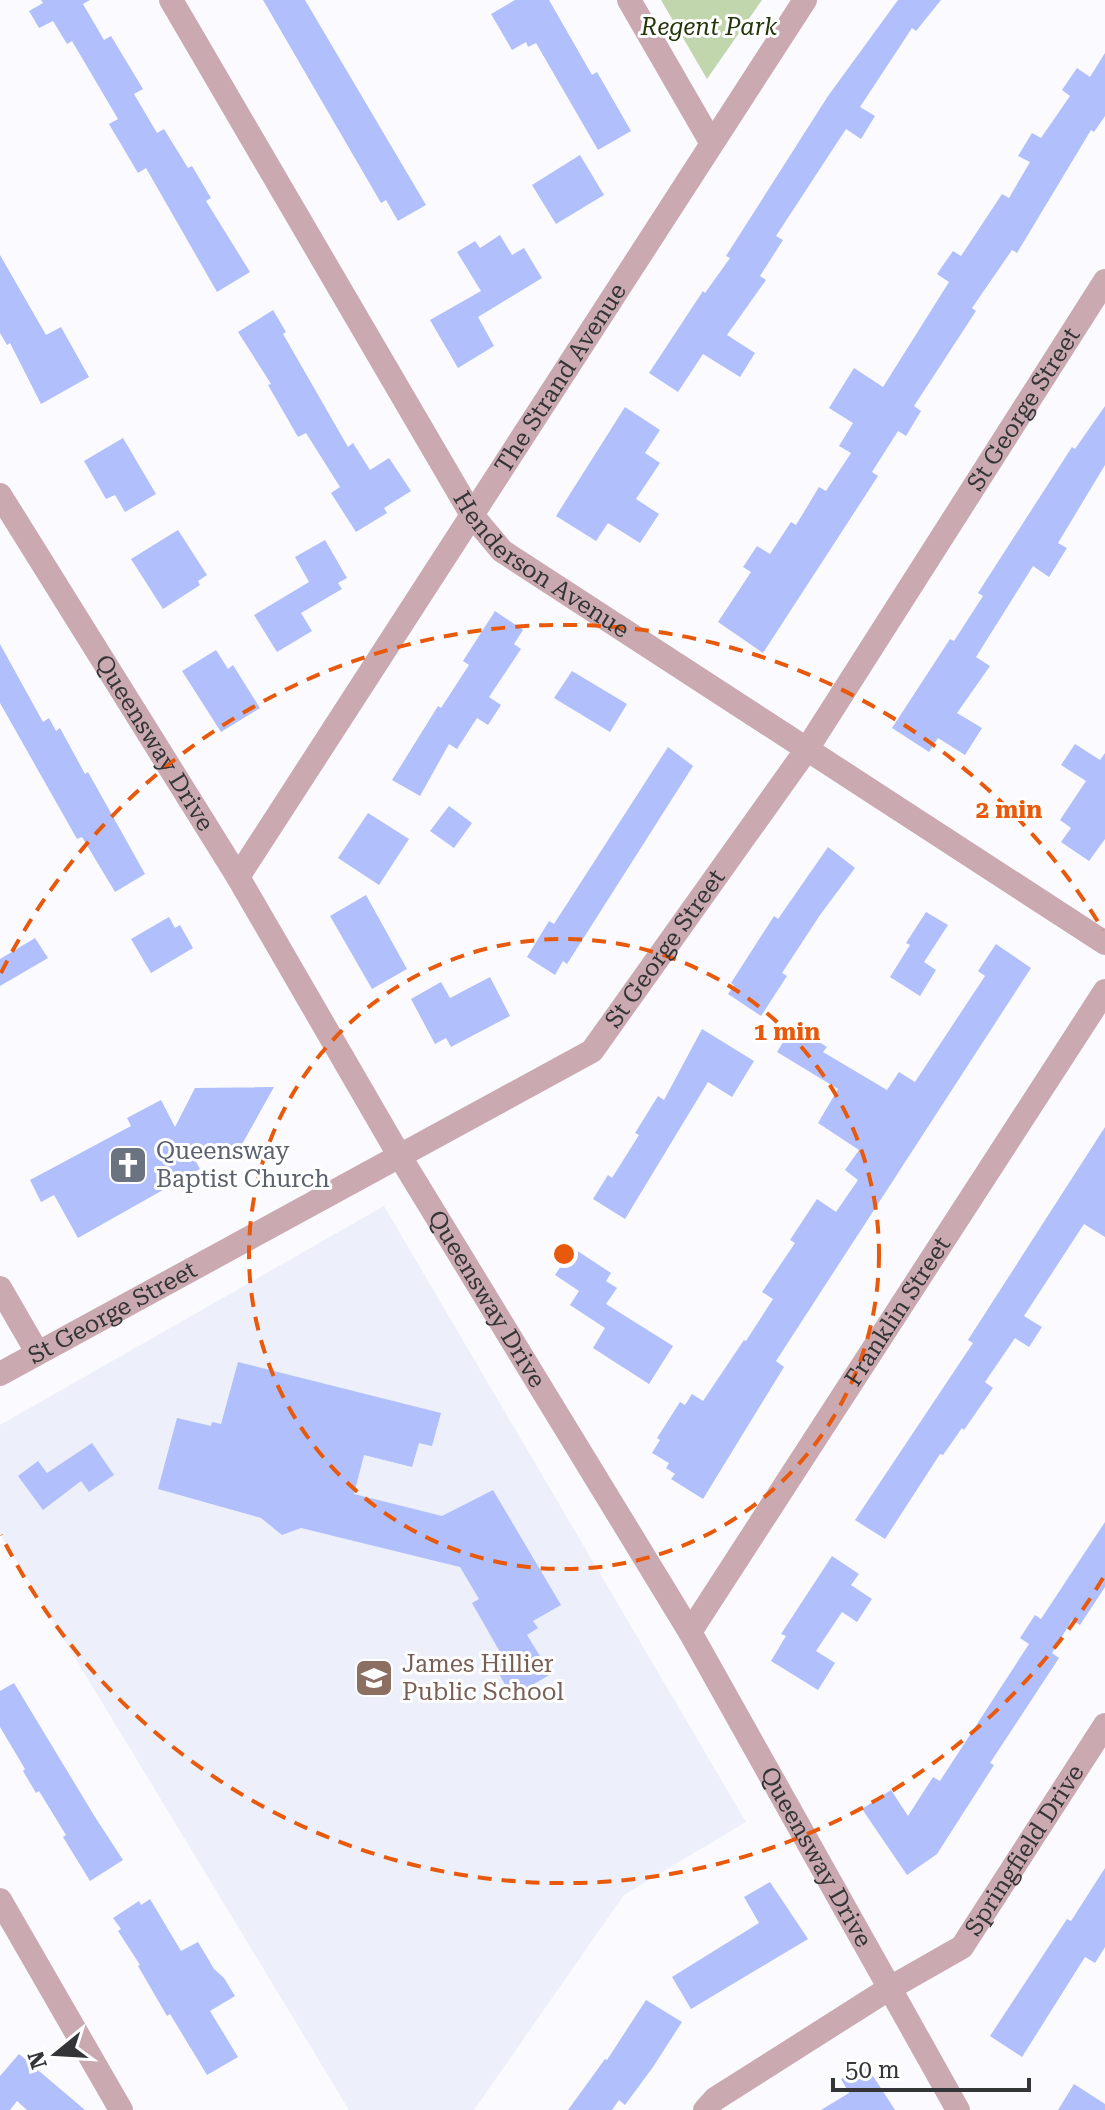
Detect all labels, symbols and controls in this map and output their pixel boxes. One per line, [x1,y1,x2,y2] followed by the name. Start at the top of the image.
[640,13,777,41] park label: Regent Park
[489,278,632,478] street label: The Strand Avenue
[961,322,1086,496] street label: St George Street
[447,487,634,644] street label: Henderson Avenue
[89,650,220,836] street label: Queensway Drive
[976,796,1042,824] text: 2 min
[599,864,731,1033] street label: St George Street
[754,1018,820,1046] text: 1 min
[156,1137,330,1193] place label: Queensway Baptist Church
[107,1144,149,1186] church icon: Queensway Baptist Church
[422,1205,551,1393] street label: Queensway Drive
[839,1231,956,1391] street label: Franklin Street
[550,1240,578,1268] centre of rings
[23,1255,202,1370] street label: St George Street
[402,1650,564,1706] place label: James Hillier Public School
[353,1657,395,1699] school or university icon: James Hillier Public School
[959,1759,1090,1941] street label: Springfield Drive
[754,1762,878,1952] street label: Queensway Drive
[16,2014,96,2094] north arrow
[833,2042,1029,2092] scale bar
[23,2048,52,2072] text: N
[845,2056,900,2084] text: 50 m

